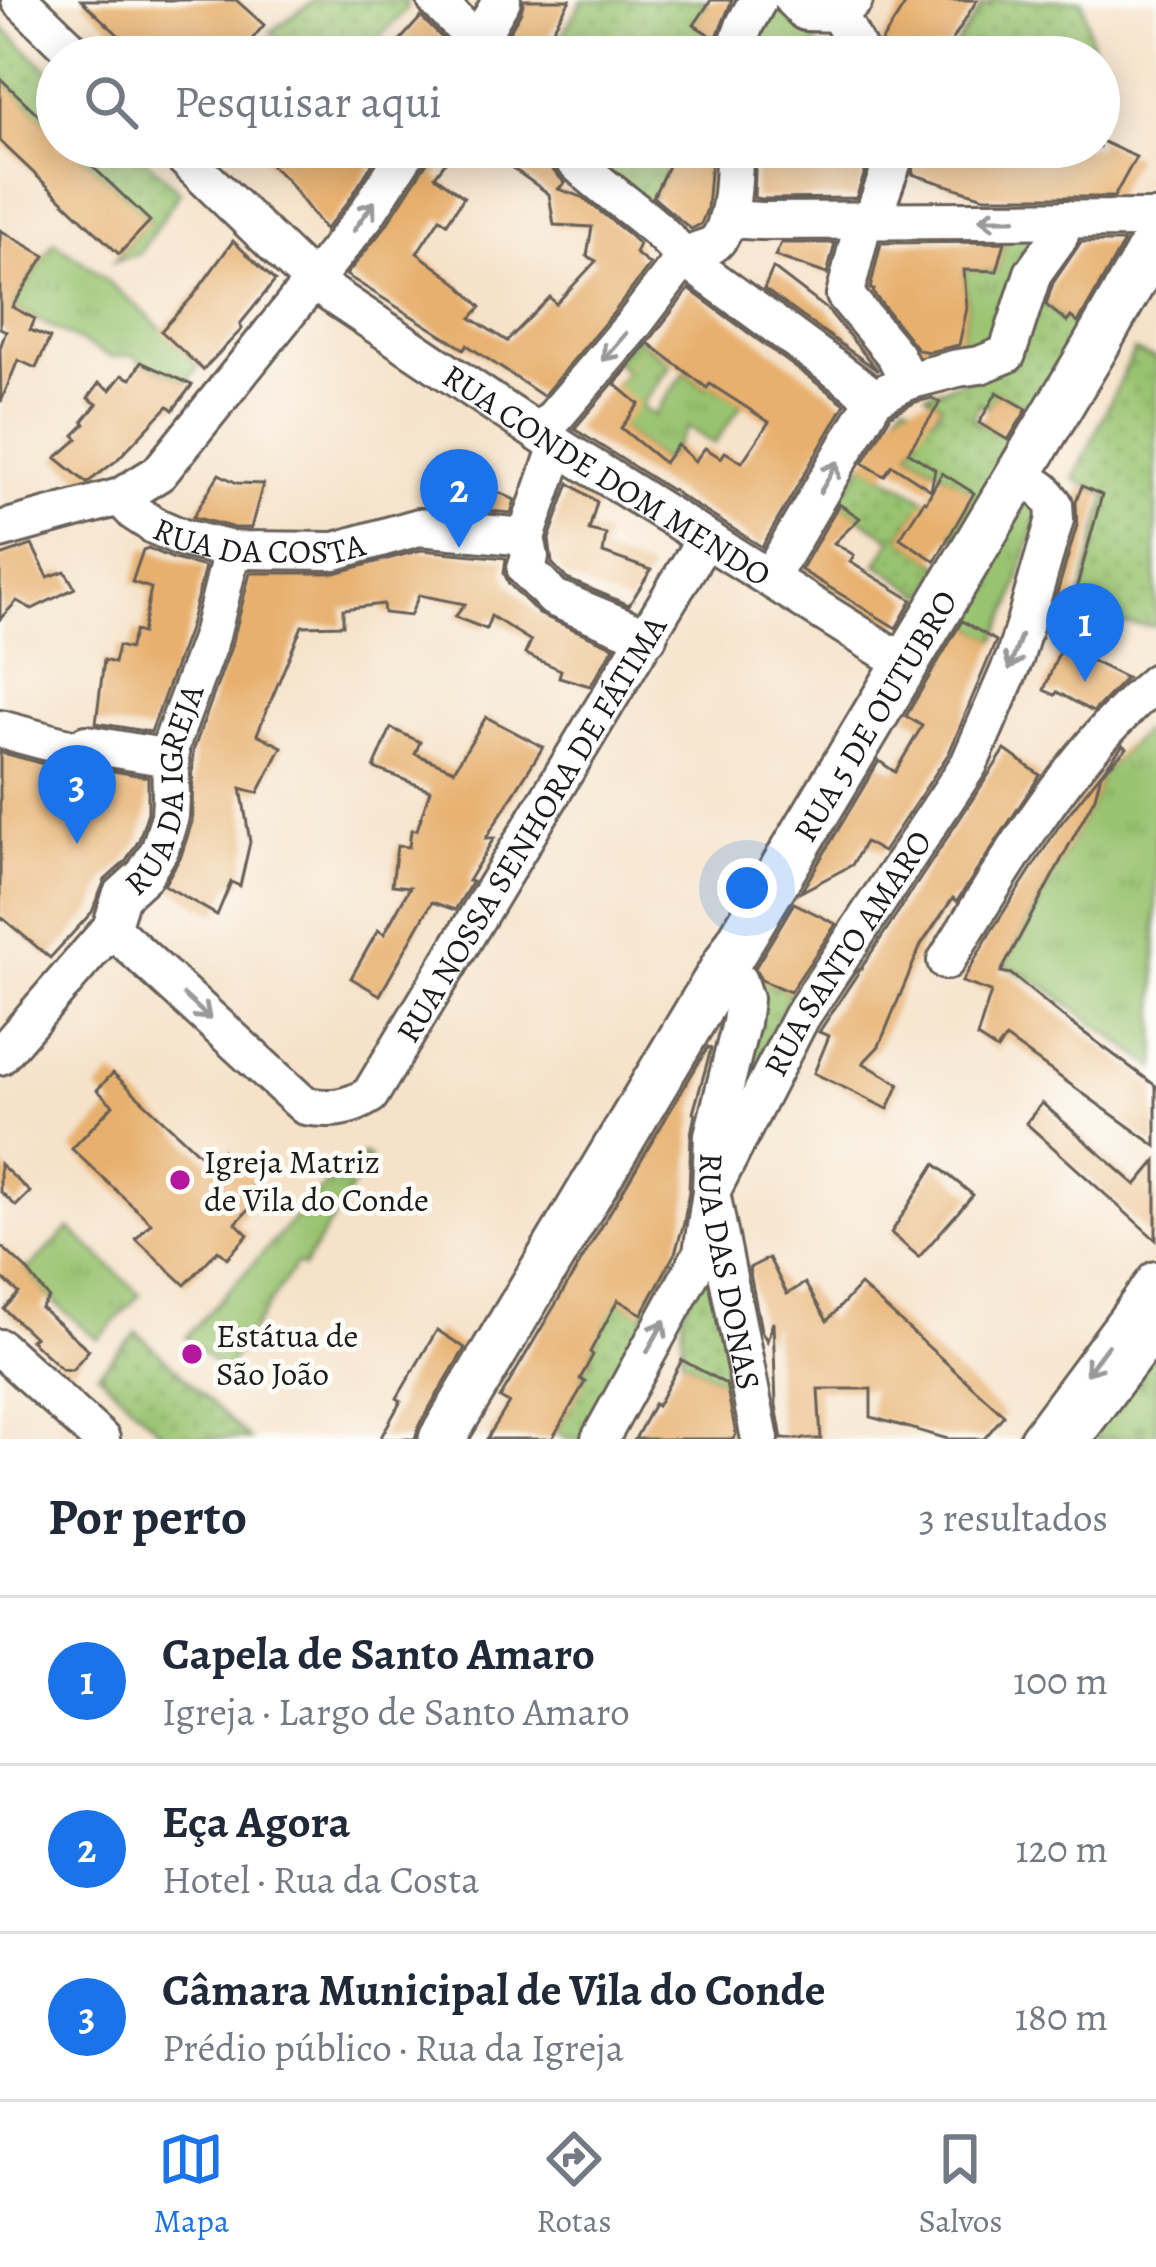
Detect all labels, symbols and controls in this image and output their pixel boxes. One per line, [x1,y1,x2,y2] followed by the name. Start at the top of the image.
[36,36,1120,168] search box
[78,69,144,135] icon: search
[174,71,442,133] text: Pesquisar aqui
[351,200,376,233] one-way arrow
[978,208,1017,230] one-way arrow
[601,331,628,362] one-way arrow
[434,353,780,596] street label: RUA CONDE DOM MENDO
[420,449,498,548] pin: 2
[817,460,841,495] one-way arrow
[147,506,371,574] street label: RUA DA COSTA
[782,581,967,850] street label: RUA 5 DE OUTUBRO
[1046,583,1124,682] pin: 1
[385,606,677,1050] street label: RUA NOSSA SENHORA DE FÁTIMA
[1003,634,1024,671] one-way arrow
[114,677,214,905] street label: RUA DA IGREJA
[38,745,116,844] pin: 3
[752,821,942,1084] street label: RUA SANTO AMARO
[717,858,777,918] your location
[182,993,212,1020] one-way arrow
[204,1139,429,1222] place label: Igreja Matriz de Vila do Conde
[688,1152,772,1393] street label: RUA DAS DONAS
[167,1167,193,1193] marker: Igreja Matriz de Vila do Conde
[216,1313,358,1396] place label: Estátua de São João
[645,1320,668,1355] one-way arrow
[179,1341,205,1367] marker: Estátua de São João
[1085,1343,1111,1375] one-way arrow
[48,1482,247,1552] text: Por perto
[919,1491,1108,1544] text: 3 resultados
[162,1623,595,1685] text: Capela de Santo Amaro
[80,1654,94,1707] text: 1
[1013,1654,1108,1707] text: 100 m
[162,1685,630,1738] text: Igreja · Largo de Santo Amaro
[162,1791,350,1853] text: Eça Agora
[78,1822,96,1875] text: 2
[1015,1822,1108,1875] text: 120 m
[162,1853,479,1906] text: Hotel · Rua da Costa
[162,1959,825,2021] text: Câmara Municipal de Vila do Conde
[79,1990,95,2043] text: 3
[1015,1990,1108,2043] text: 180 m
[162,2021,624,2074] text: Prédio público · Rua da Igreja
[153,2126,229,2243] tab: Mapa
[536,2126,611,2243] tab: Rotas
[918,2126,1003,2243] tab: Salvos

